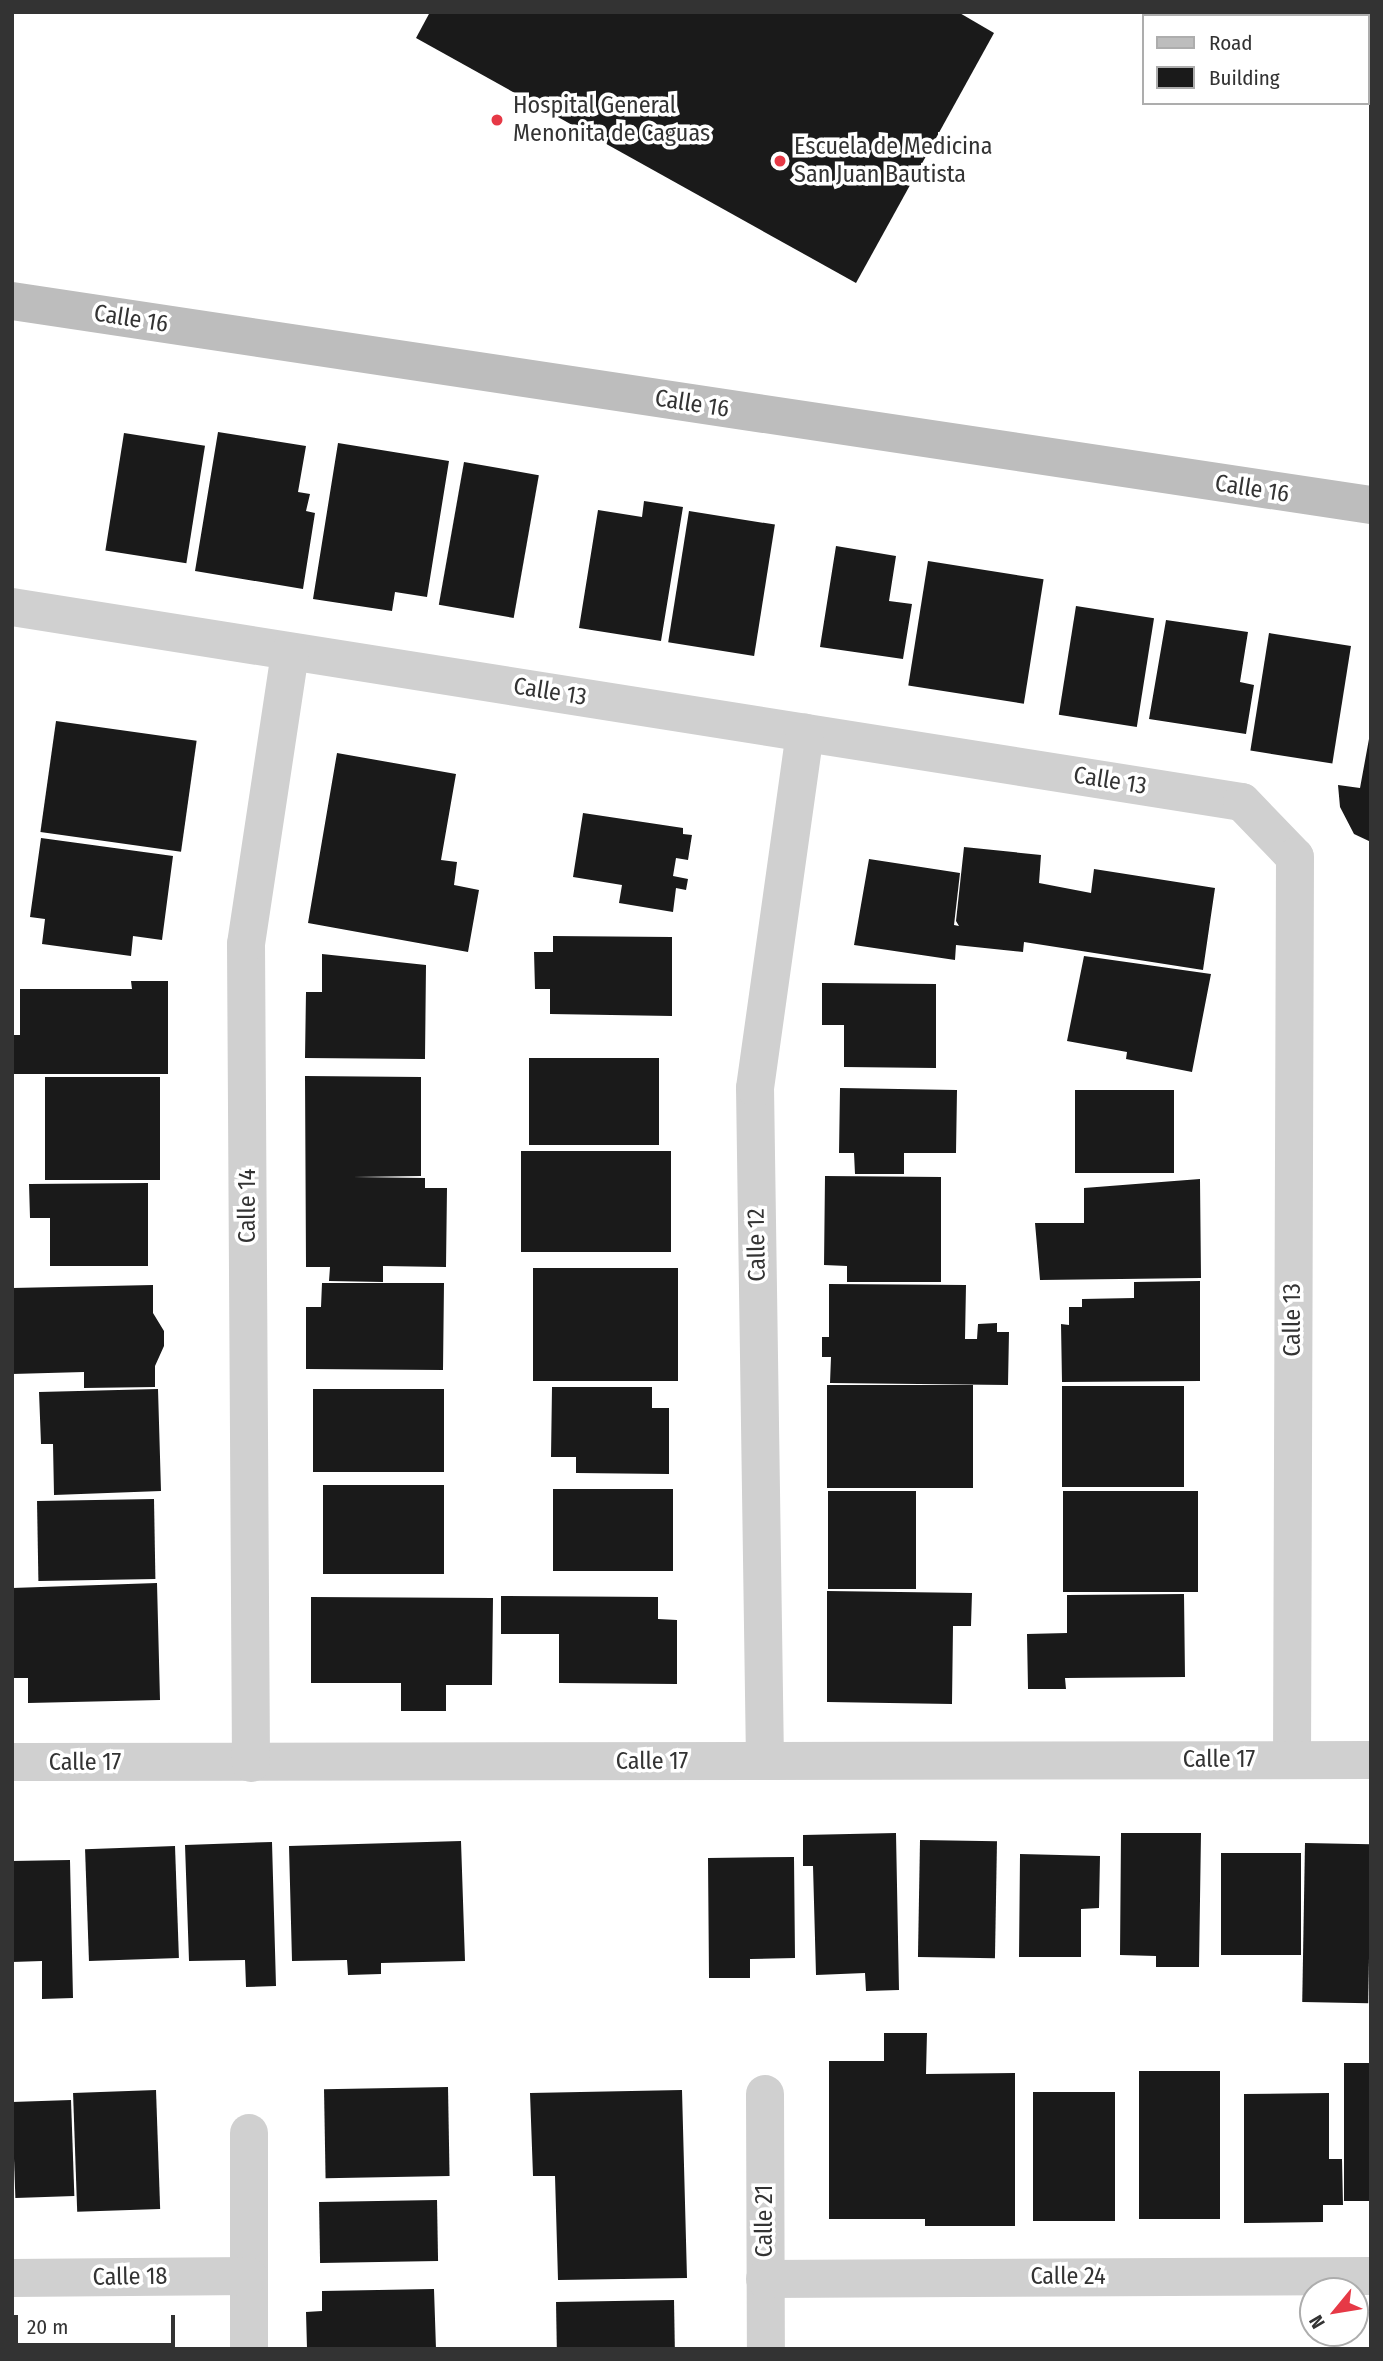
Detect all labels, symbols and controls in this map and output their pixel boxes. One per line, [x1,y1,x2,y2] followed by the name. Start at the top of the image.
[1142,14,1369,105] legend
[1209,30,1253,56] text: Road
[1209,65,1280,91] text: Building
[513,92,710,148] place label: Hospital General Menonita de Caguas
[487,110,507,130] marker: Hospital General Menonita de Caguas
[794,133,992,189] place label: Escuela de Medicina San Juan Bautista
[772,153,788,169] marker: Escuela de Medicina San Juan Bautista
[92,299,170,339] street label: Calle 16
[653,384,731,424] street label: Calle 16
[1213,469,1291,509] street label: Calle 16
[511,672,589,712] street label: Calle 13
[1071,761,1149,801] street label: Calle 13
[234,1169,262,1243] street label: Calle 14
[742,1208,772,1282] street label: Calle 12
[1279,1283,1307,1357] street label: Calle 13
[1183,1746,1255,1774] street label: Calle 17
[616,1748,688,1776] street label: Calle 17
[49,1749,121,1777] street label: Calle 17
[751,2185,779,2257] street label: Calle 21
[92,2262,168,2292] street label: Calle 18
[1030,2263,1106,2291] street label: Calle 24
[1299,2277,1369,2347] north arrow
[18,2302,178,2346] scale bar
[1304,2311,1330,2332] text: N
[27,2314,68,2340] text: 20 m

